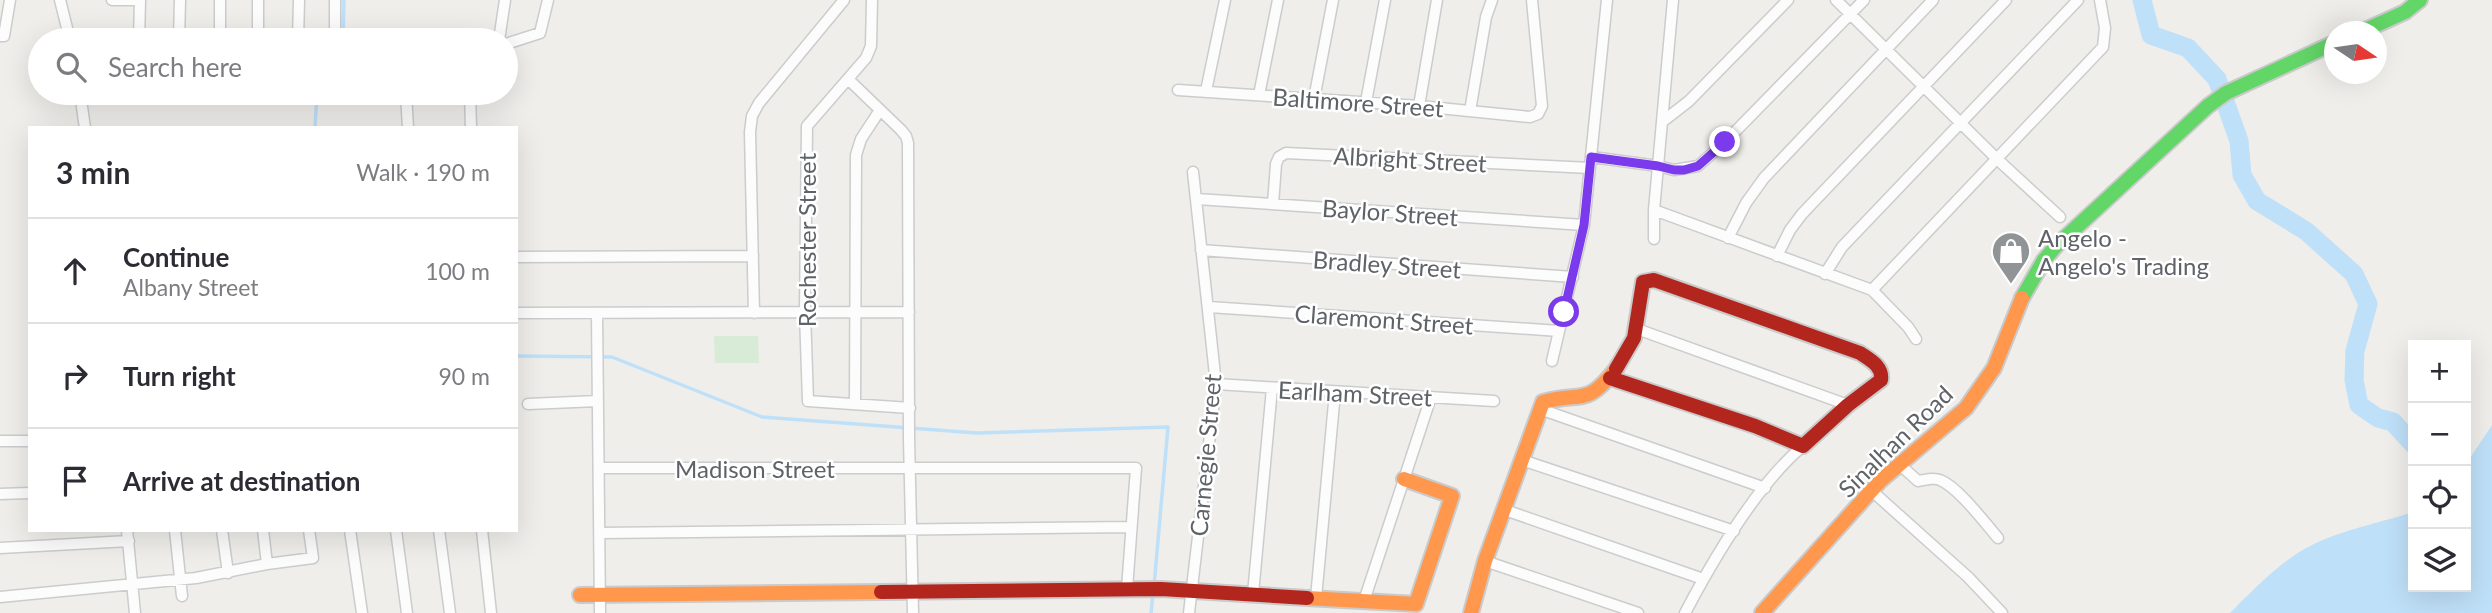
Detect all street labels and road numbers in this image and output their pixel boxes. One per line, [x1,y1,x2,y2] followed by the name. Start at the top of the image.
[1272,82,1445,122] street label: Baltimore Street
[1333,141,1488,178] street label: Albright Street
[792,152,821,327] street label: Rochester Street
[1321,193,1459,231] street label: Baylor Street
[1312,244,1462,284] street label: Bradley Street
[1294,298,1475,340] street label: Claremont Street
[1183,372,1227,537] street label: Carnegie Street
[1277,374,1433,412] street label: Earlham Street
[1832,379,1958,503] street label: Sinalhan Road
[675,454,835,483] street label: Madison Street

